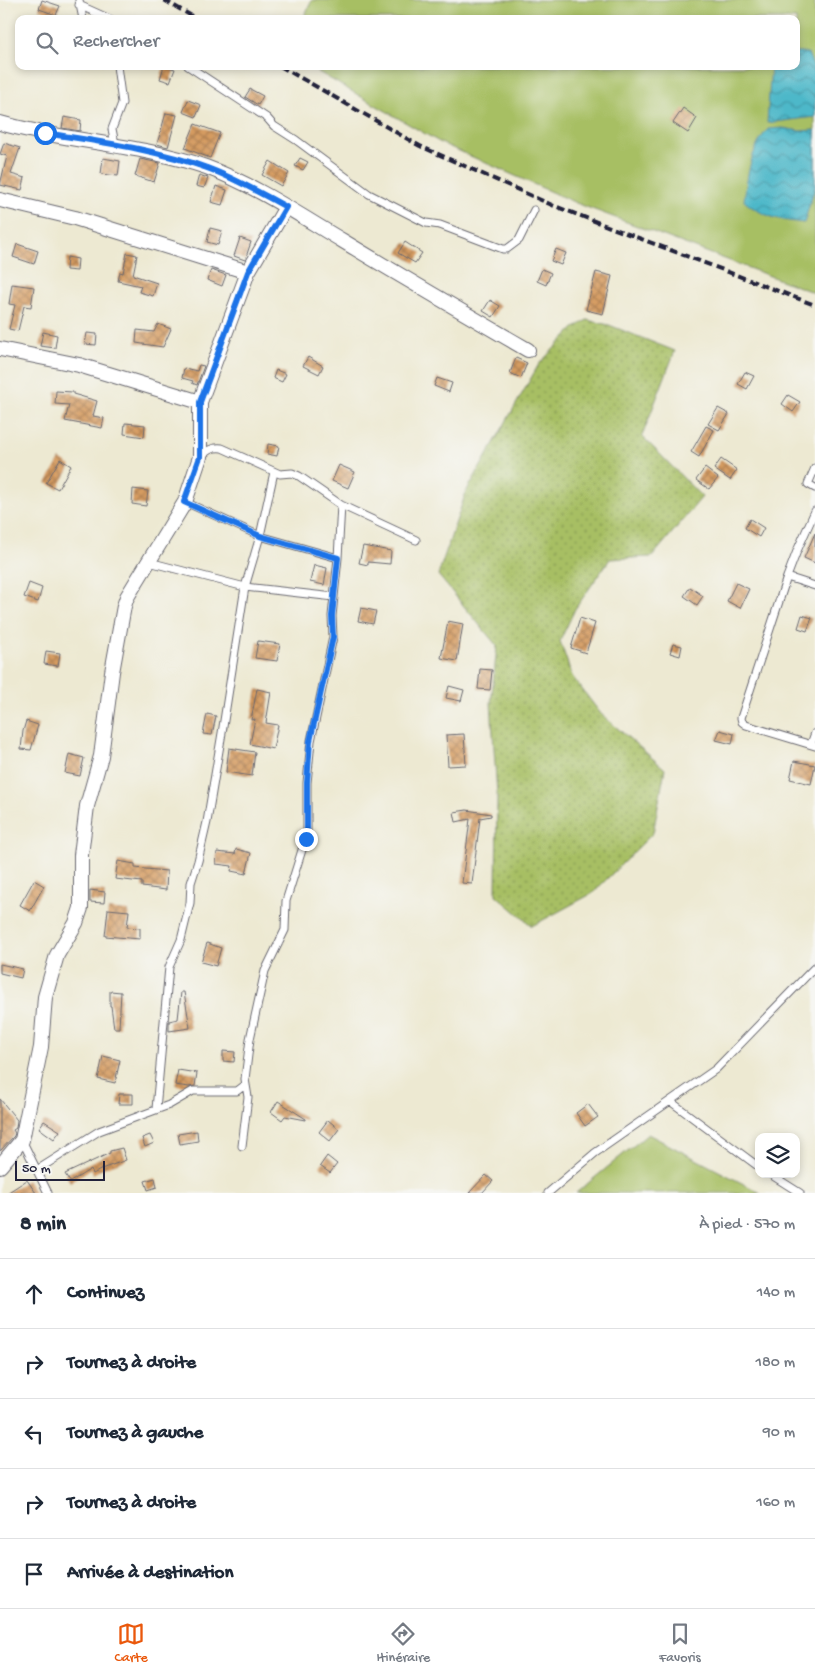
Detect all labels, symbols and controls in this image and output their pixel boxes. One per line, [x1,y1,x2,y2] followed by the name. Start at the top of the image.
[15,15,800,70] search box
[33,29,61,57] icon: search
[73,31,159,54] text: Rechercher
[34,122,57,145] route start
[295,828,318,851] route end
[755,1133,800,1178] map controls
[755,1133,800,1178] button: layers
[15,1158,105,1181] scale bar
[22,1161,51,1178] text: 50 m
[20,1213,66,1238] text: 8 min
[699,1216,795,1235] text: À pied · 570 m
[20,1280,48,1308] icon: ahead
[67,1282,144,1305] text: Continuez
[757,1284,795,1303] text: 140 m
[20,1350,48,1378] icon: right
[67,1352,196,1375] text: Tournez à droite
[756,1354,795,1373] text: 180 m
[20,1420,48,1448] icon: left
[67,1422,203,1445] text: Tournez à gauche
[763,1424,795,1443] text: 90 m
[20,1490,48,1518] icon: right
[67,1492,196,1515] text: Tournez à droite
[756,1494,795,1513] text: 160 m
[20,1560,48,1588] icon: arrive
[67,1562,233,1585] text: Arrivée à destination
[114,1620,148,1667] tab: Carte
[376,1620,430,1667] tab: Itinéraire
[659,1620,701,1667] tab: Favoris

